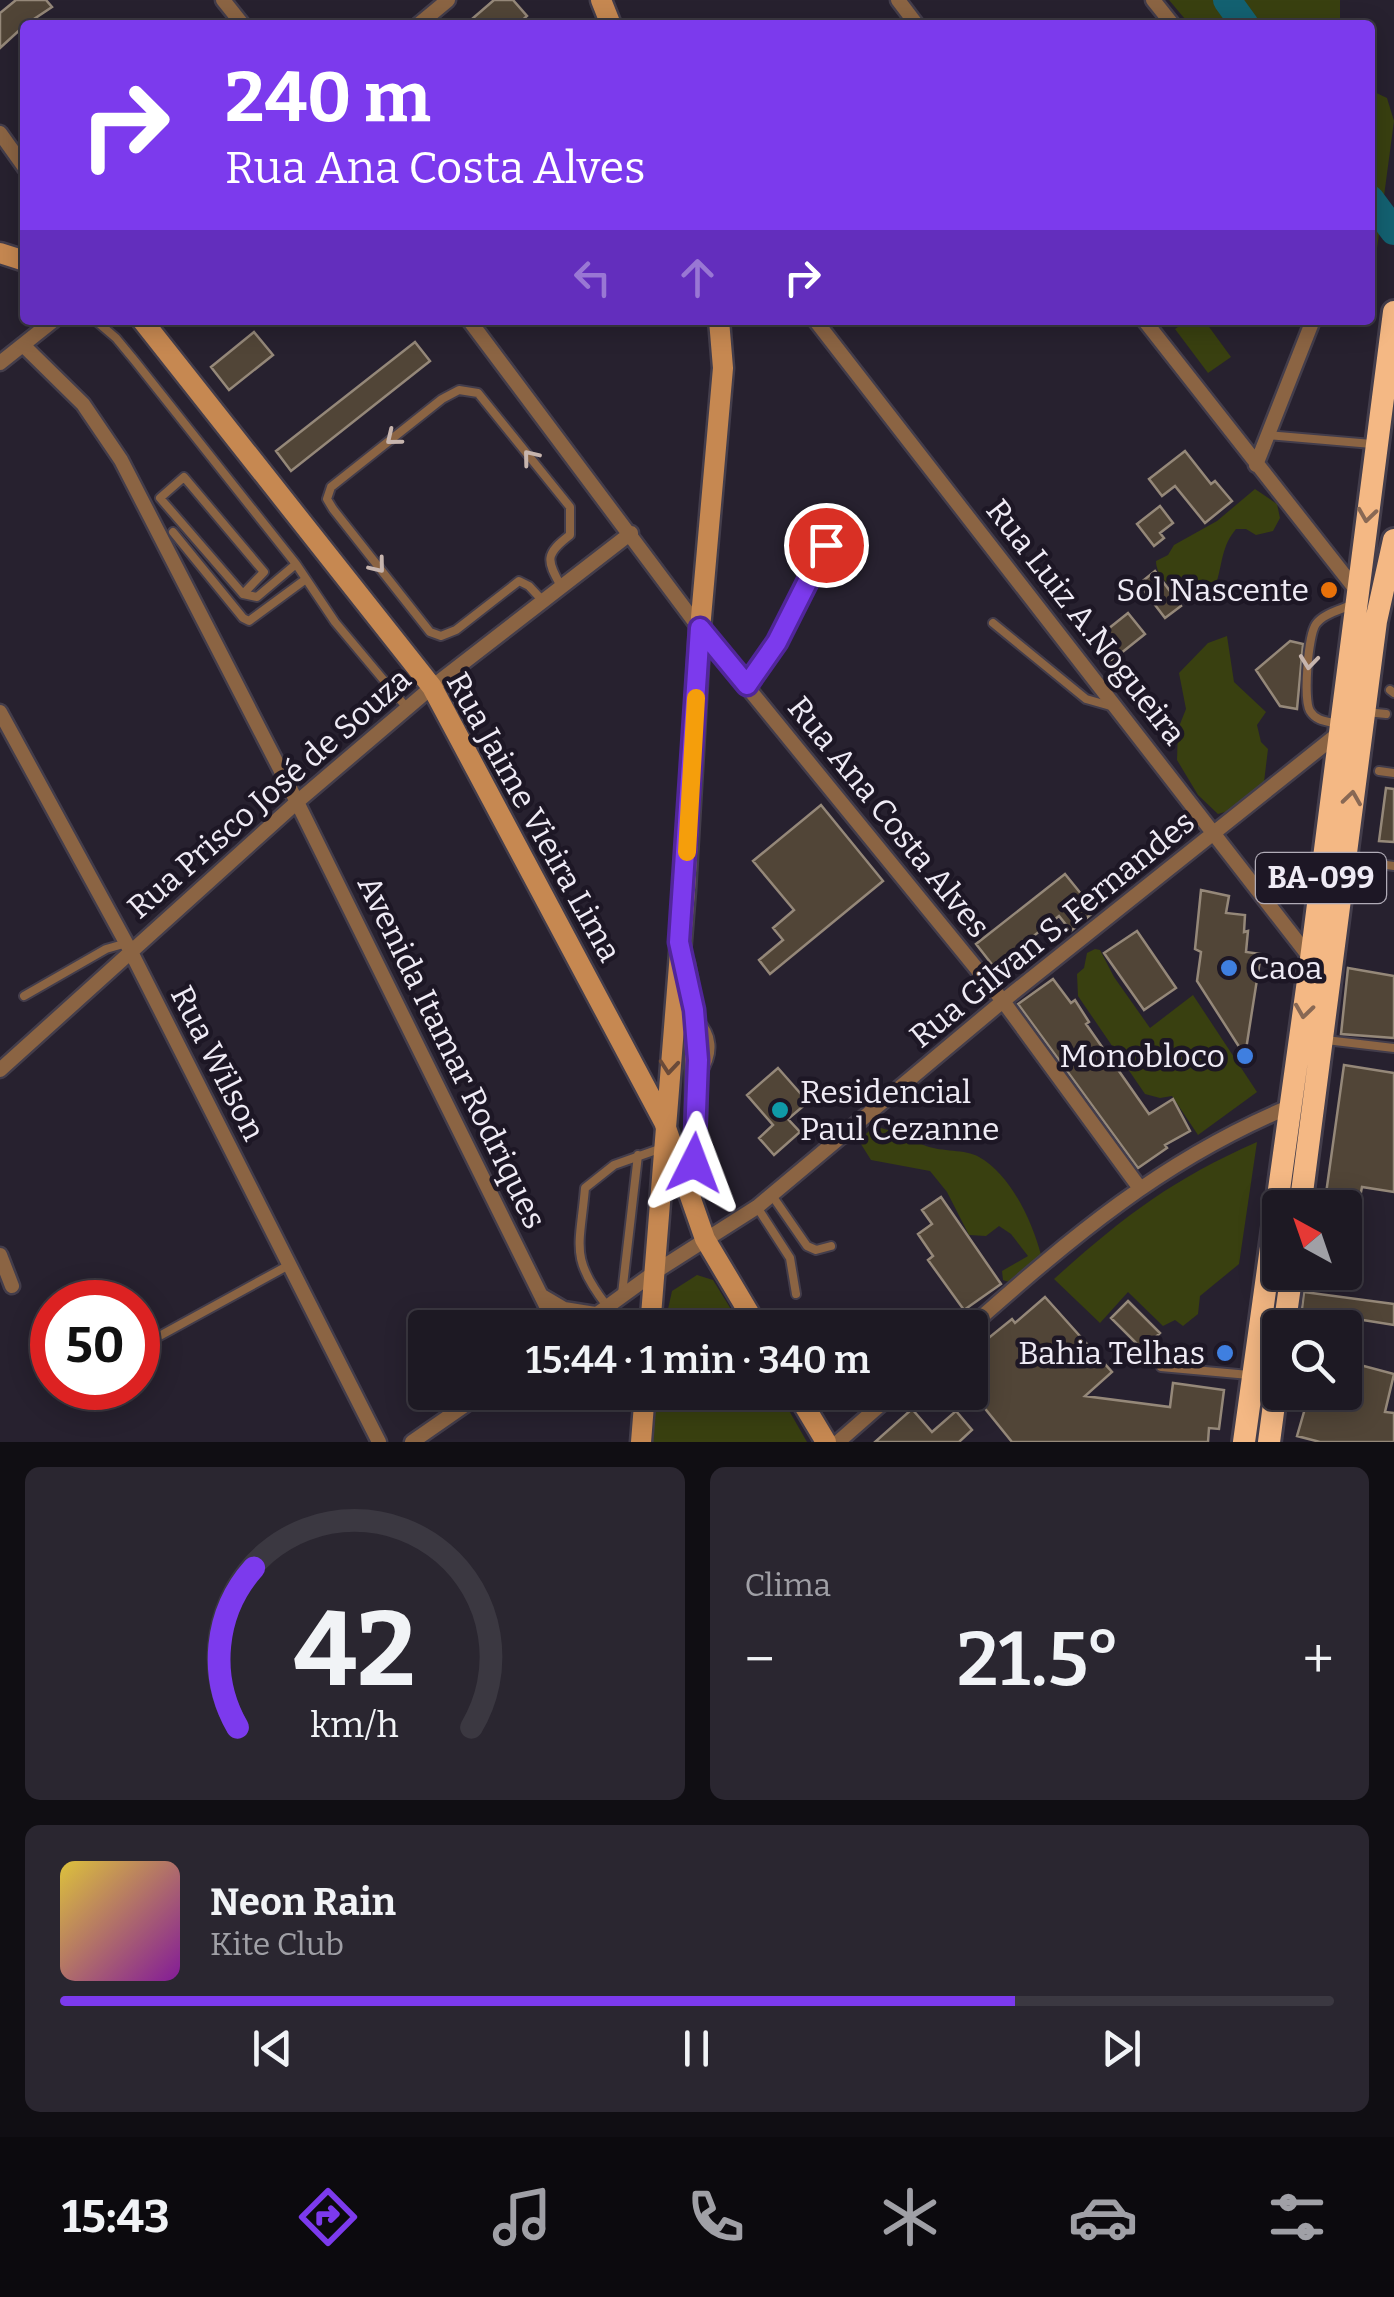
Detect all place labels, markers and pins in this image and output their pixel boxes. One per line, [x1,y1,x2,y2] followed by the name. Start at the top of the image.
[784,503,869,588] pin
[1116,571,1309,609] place label: Sol Nascente
[1318,579,1340,601] marker: Sol Nascente
[1249,949,1322,987] place label: Caoa
[1218,957,1240,979] marker: Caoa
[1060,1037,1225,1075] place label: Monobloco
[1234,1045,1256,1067] marker: Monobloco
[800,1073,999,1148] place label: Residencial Paul Cezanne
[769,1099,791,1121] marker: Residencial Paul Cezanne
[1018,1334,1205,1372] place label: Bahia Telhas
[1214,1342,1236,1364] marker: Bahia Telhas

